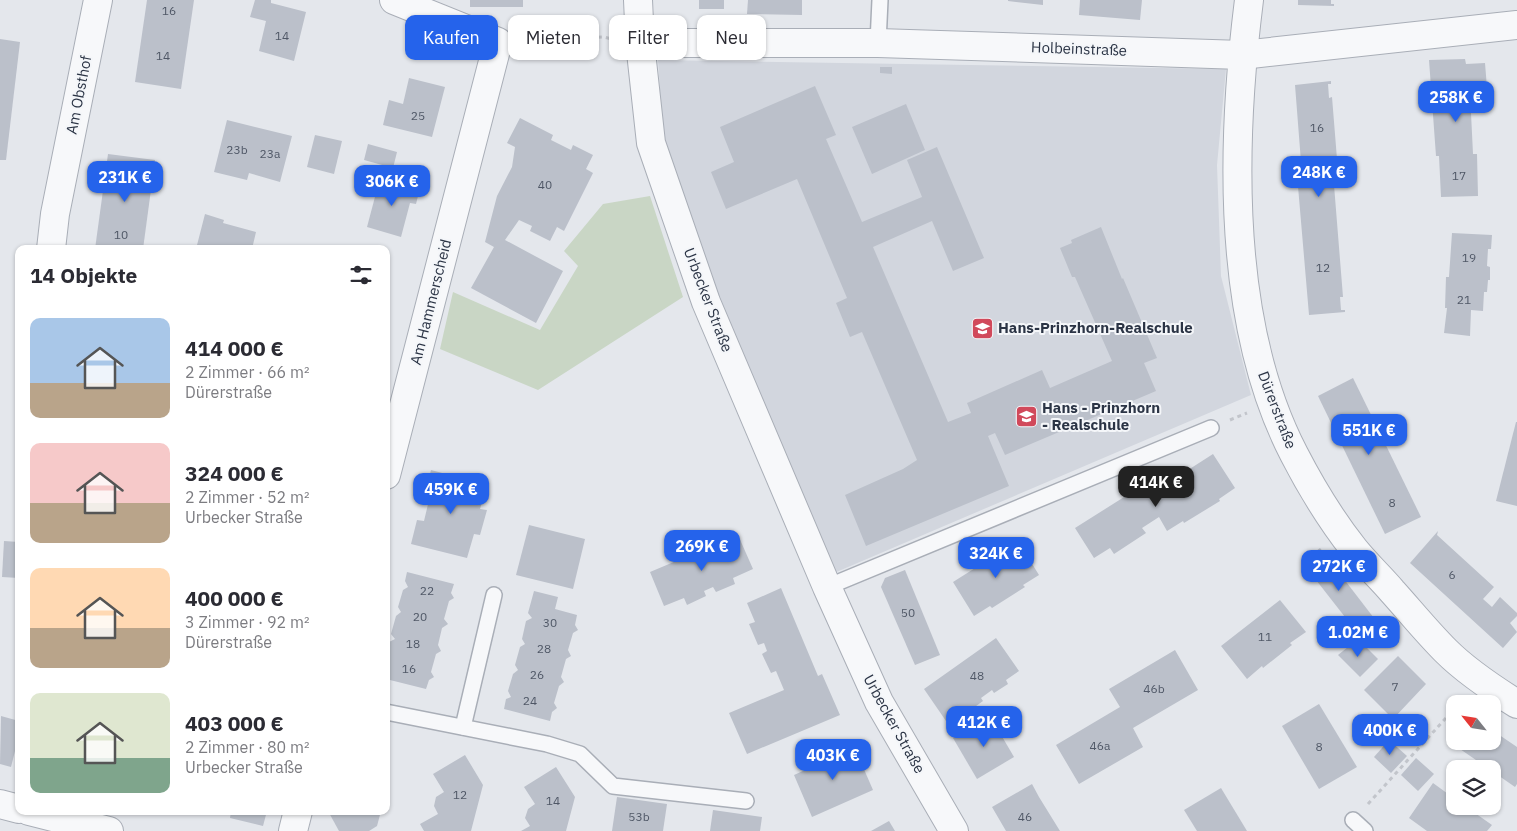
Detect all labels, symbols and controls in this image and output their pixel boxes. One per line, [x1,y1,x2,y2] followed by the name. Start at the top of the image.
[162,3,176,18] house number: 16
[405,15,498,60] chip: Kaufen
[508,15,599,60] chip: Mieten
[609,15,687,60] chip: Filter
[697,15,766,60] chip: Neu
[275,28,289,43] house number: 14
[1031,37,1127,60] street label: Holbeinstraße
[156,48,170,63] house number: 14
[62,54,95,136] street label: Am Obsthof
[1415,80,1497,123] pin: 258K €
[1429,87,1483,107] text: 258K €
[411,108,425,123] house number: 25
[1310,120,1324,135] house number: 16
[226,142,248,157] house number: 23b
[260,146,281,161] house number: 23a
[1278,156,1360,198] pin: 248K €
[84,160,166,203] pin: 231K €
[1292,162,1346,182] text: 248K €
[351,164,433,207] pin: 306K €
[98,167,152,187] text: 231K €
[1452,168,1466,183] house number: 17
[365,171,419,191] text: 306K €
[538,177,552,192] house number: 40
[114,227,128,242] house number: 10
[406,237,455,367] street label: Am Hammerscheid
[680,245,737,355] street label: Urbecker Straße
[1462,250,1476,265] house number: 19
[1316,260,1330,275] house number: 12
[30,261,137,289] text: 14 Objekte
[347,261,375,289] icon: filters
[1457,292,1471,307] house number: 21
[970,316,994,340] school or university icon: Hans-Prinzhorn-Realschule
[998,318,1193,337] place label: Hans-Prinzhorn-Realschule
[185,334,284,362] text: 414 000 €
[70,338,130,398] icon: home
[185,362,310,382] text: 2 Zimmer · 66 m²
[1254,368,1301,451] street label: Dürerstraße
[185,382,272,402] text: Dürerstraße
[1042,398,1160,434] place label: Hans - Prinzhorn - Realschule
[1014,405,1038,429] school or university icon: Hans - Prinzhorn - Realschule
[1328,414,1410,456] pin: 551K €
[1342,420,1396,440] text: 551K €
[185,459,284,487] text: 324 000 €
[70,463,130,523] icon: home
[1115,466,1197,508] pin: 414K €
[410,472,492,515] pin: 459K €
[1129,472,1183,492] text: 414K €
[424,479,478,499] text: 459K €
[185,487,310,507] text: 2 Zimmer · 52 m²
[1388,495,1396,510] house number: 8
[185,507,303,527] text: Urbecker Straße
[661,530,743,572] pin: 269K €
[675,536,729,556] text: 269K €
[955,536,1037,579] pin: 324K €
[969,543,1023,563] text: 324K €
[1298,550,1380,592] pin: 272K €
[1312,556,1366,576] text: 272K €
[1448,567,1456,582] house number: 6
[420,583,434,598] house number: 22
[185,584,284,612] text: 400 000 €
[70,588,130,648] icon: home
[901,605,915,620] house number: 50
[413,609,427,624] house number: 20
[185,612,310,632] text: 3 Zimmer · 92 m²
[543,615,557,630] house number: 30
[1312,616,1404,658] pin: 1.02M €
[1328,622,1388,642] text: 1.02M €
[1258,629,1272,644] house number: 11
[185,632,272,652] text: Dürerstraße
[406,636,420,651] house number: 18
[537,641,551,656] house number: 28
[402,661,416,676] house number: 16
[530,667,544,682] house number: 26
[970,668,984,683] house number: 48
[859,671,929,777] street label: Urbecker Straße
[1391,679,1399,694] house number: 7
[1143,681,1165,696] house number: 46b
[523,693,537,708] house number: 24
[1446,695,1501,750] north arrow
[1446,695,1501,815] map controls
[943,706,1025,748] pin: 412K €
[185,709,284,737] text: 403 000 €
[957,712,1011,732] text: 412K €
[70,713,130,773] icon: home
[1349,714,1431,756] pin: 400K €
[1363,720,1417,740] text: 400K €
[185,737,310,757] text: 2 Zimmer · 80 m²
[792,738,874,781] pin: 403K €
[1090,738,1111,753] house number: 46a
[1315,739,1323,754] house number: 8
[806,745,860,765] text: 403K €
[185,757,303,777] text: Urbecker Straße
[1446,760,1501,815] button: layers
[453,787,467,802] house number: 12
[546,793,560,808] house number: 14
[628,809,650,824] house number: 53b
[1018,809,1032,824] house number: 46

